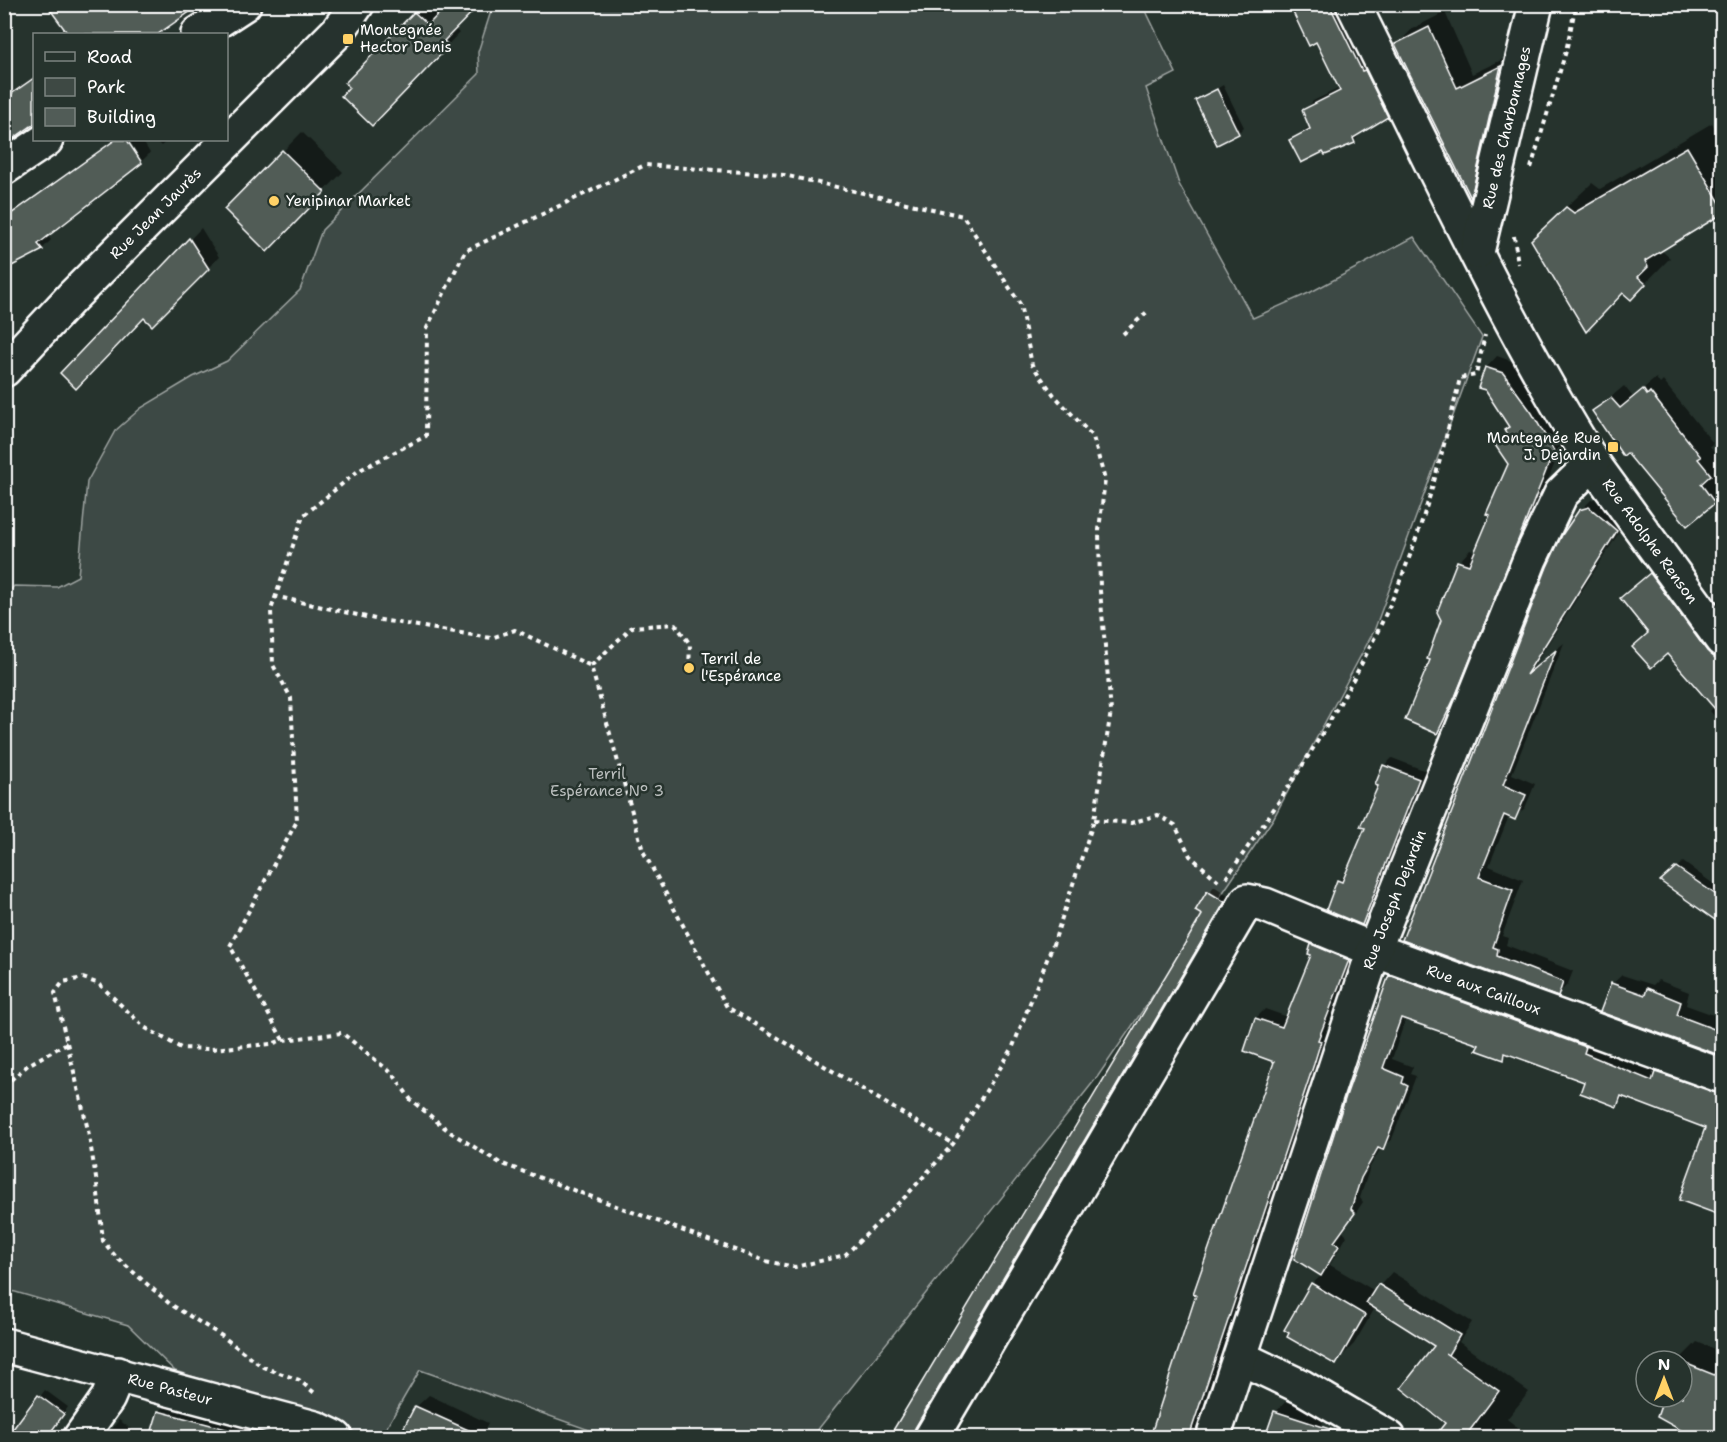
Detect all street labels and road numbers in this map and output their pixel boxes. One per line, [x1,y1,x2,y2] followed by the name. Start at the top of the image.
[1478,44,1536,211] street label: Rue des Charbonnages
[105,163,206,264] street label: Rue Jean Jaurès
[1598,475,1702,608] street label: Rue Adolphe Renson
[1358,827,1431,972] street label: Rue Joseph Dejardin
[1424,960,1544,1020] street label: Rue aux Cailloux
[126,1368,215,1410] street label: Rue Pasteur

